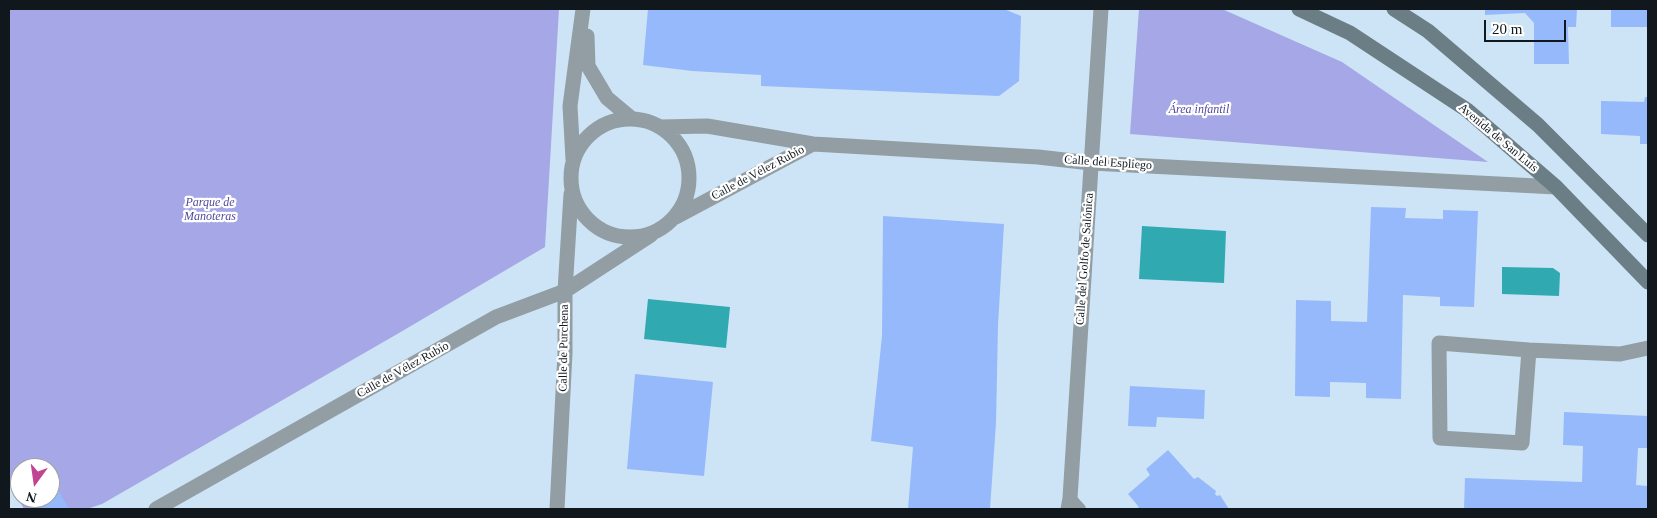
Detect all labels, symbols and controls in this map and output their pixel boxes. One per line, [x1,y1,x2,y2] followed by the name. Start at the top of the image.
[1487,10,1570,42] scale bar
[1492,21,1522,37] text: 20 m
[1455,101,1541,175] street label: Avenida de San Luis
[1169,103,1229,117] park label: Área infantil
[709,142,807,204] street label: Calle de Vélez Rubio
[1064,153,1152,173] street label: Calle del Espliego
[1073,192,1097,326] street label: Calle del Golfo de Salónica
[184,196,236,224] park label: Parque de Manoteras
[556,304,572,392] street label: Calle de Purchena
[354,339,452,401] street label: Calle de Vélez Rubio
[10,458,60,508] north arrow
[25,489,38,506] text: N

